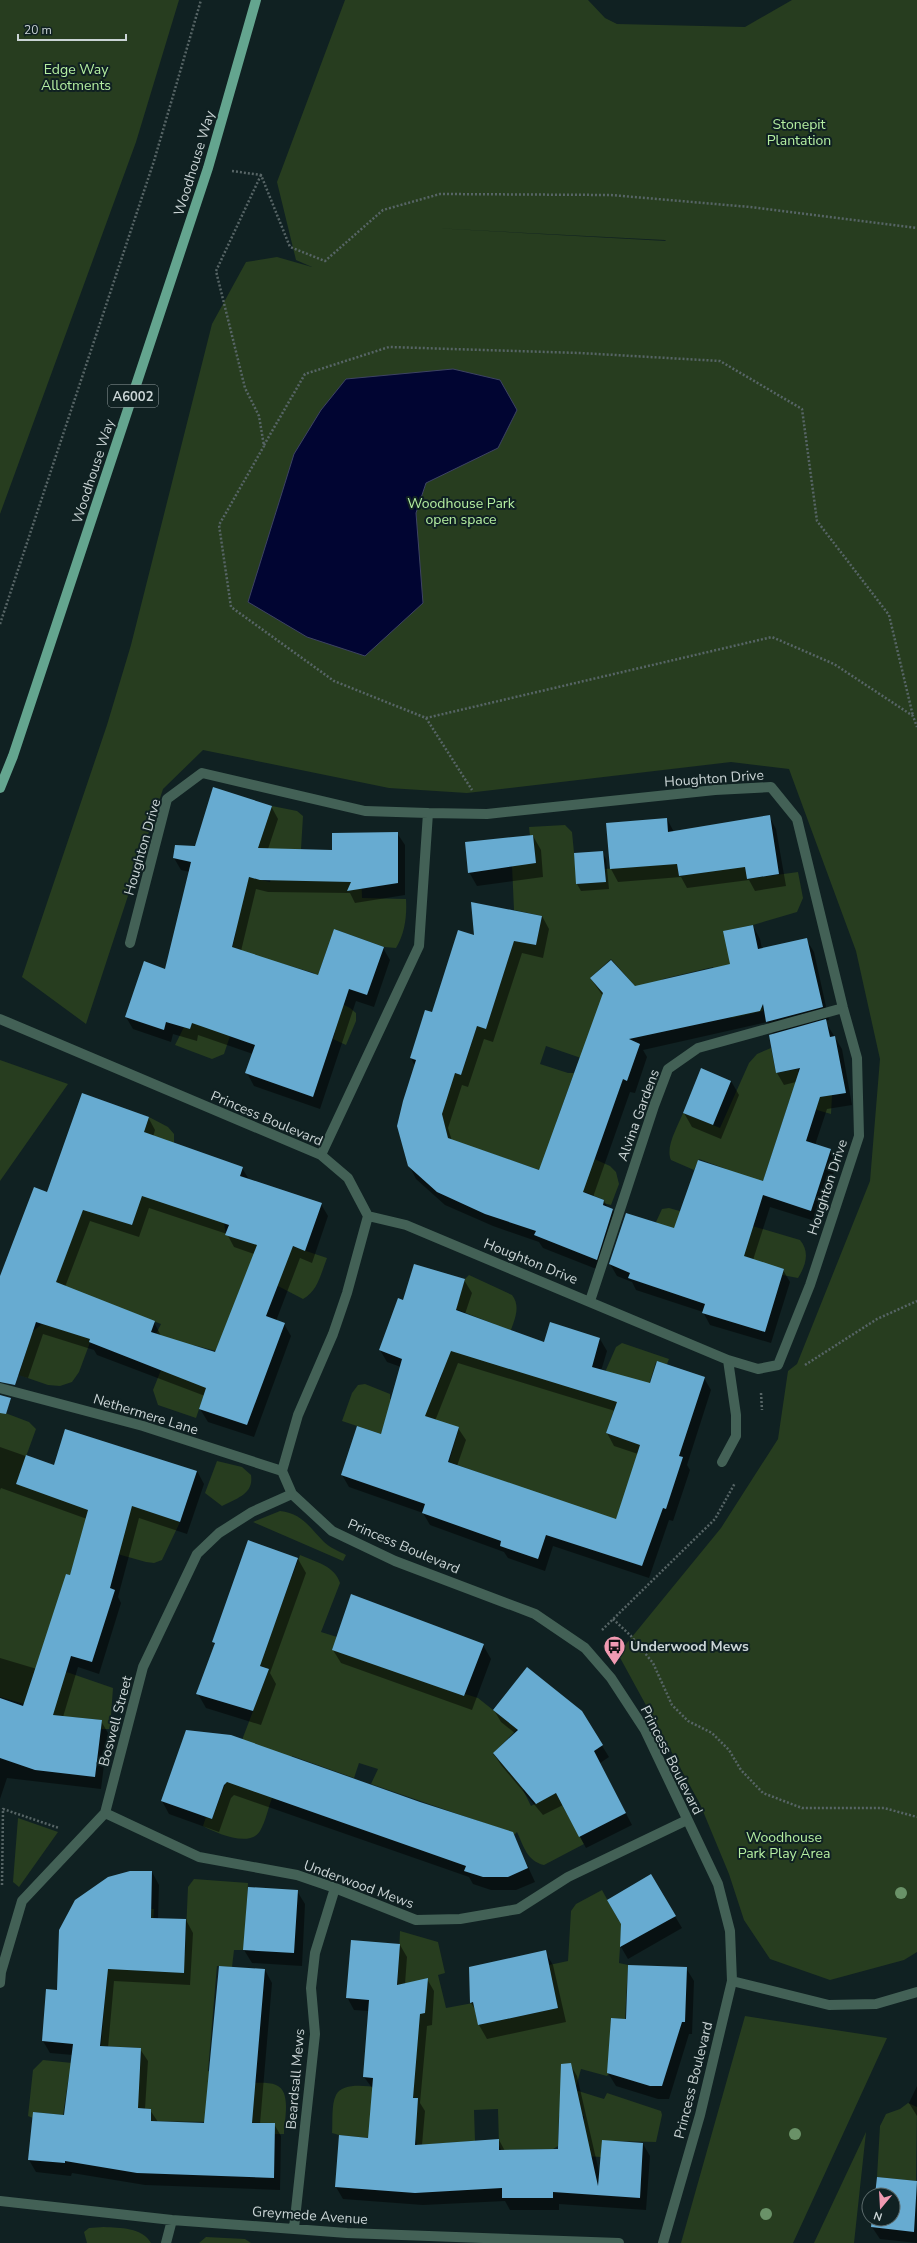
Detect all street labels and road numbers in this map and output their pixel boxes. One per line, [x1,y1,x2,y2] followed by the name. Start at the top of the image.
[169,108,220,218] street label: Woodhouse Way
[108,385,158,407] road number: A6002
[68,416,120,526] street label: Woodhouse Way
[664,766,764,791] street label: Houghton Drive
[120,797,165,898] street label: Houghton Drive
[613,1066,664,1164] street label: Alvina Gardens
[208,1086,326,1151] street label: Princess Boulevard
[803,1137,852,1238] street label: Houghton Drive
[481,1234,581,1289] street label: Houghton Drive
[91,1389,201,1439] street label: Nethermere Lane
[345,1514,463,1579] street label: Princess Boulevard
[94,1674,137,1769] street label: Boswell Street
[636,1702,707,1818] street label: Princess Boulevard
[301,1856,417,1913] street label: Underwood Mews
[670,2020,717,2141] street label: Princess Boulevard
[282,2028,309,2130] street label: Beardsall Mews
[251,2202,368,2229] street label: Greymede Avenue

